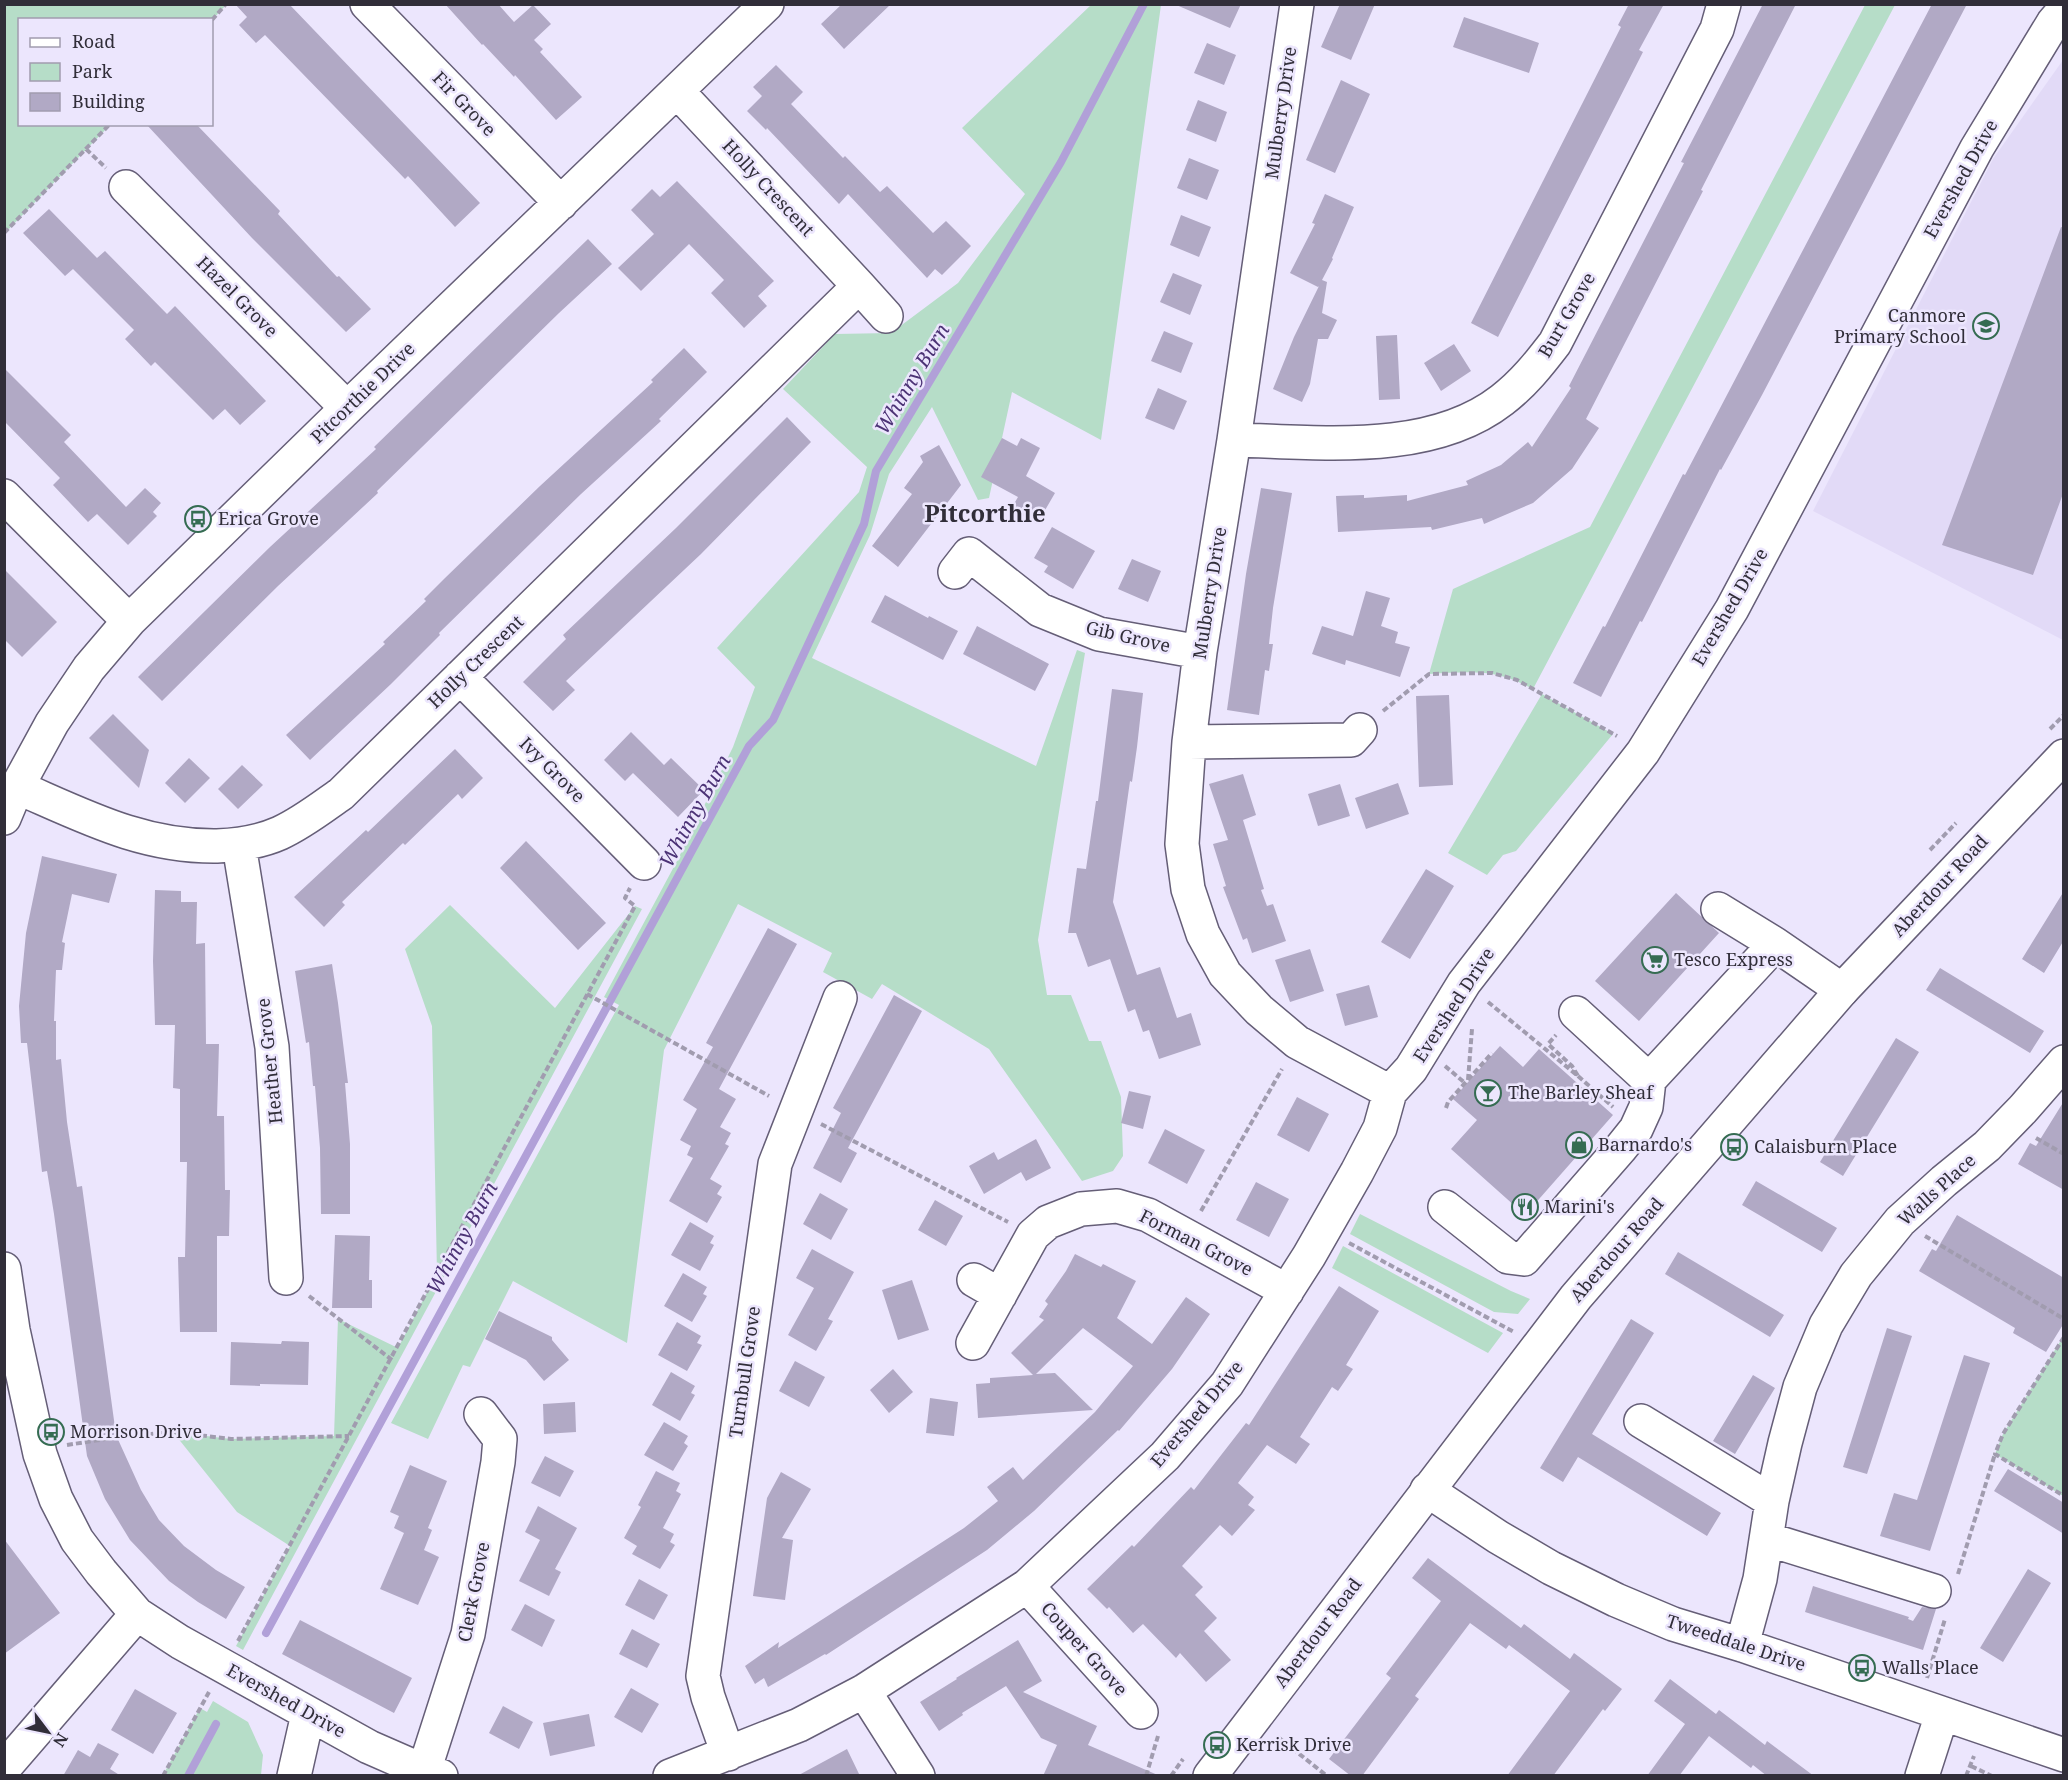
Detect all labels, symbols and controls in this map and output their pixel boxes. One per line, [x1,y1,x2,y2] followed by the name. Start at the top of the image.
[18,18,213,126] legend
[72,29,115,53] text: Road
[1259,45,1301,181] street label: Mulberry Drive
[72,59,112,83] text: Park
[428,66,502,141] street label: Fir Grove
[72,89,145,113] text: Building
[1918,115,2003,242] street label: Evershed Drive
[718,134,820,241] street label: Holly Crescent
[192,251,283,342] street label: Hazel Grove
[1532,268,1600,361] street label: Burt Grove
[1834,303,1966,348] place label: Canmore Primary School
[1971,311,2001,341] school or university icon: Canmore Primary School
[868,318,955,439] water label: Whinny Burn
[305,336,420,448] street label: Pitcorthie Drive
[924,496,1046,529] district label: Pitcorthie
[183,504,213,534] bus stop icon: Erica Grove
[218,506,319,530] place label: Erica Grove
[1187,525,1231,661] street label: Mulberry Drive
[1686,543,1773,670] street label: Evershed Drive
[422,609,528,713] street label: Holly Crescent
[1084,615,1173,657] street label: Gib Grove
[515,731,591,807] street label: Ivy Grove
[653,750,737,872] water label: Whinny Burn
[1886,829,1993,942] street label: Aberdour Road
[1407,943,1499,1066] street label: Evershed Drive
[1640,945,1670,975] supermarket icon: Tesco Express
[1674,947,1793,971] place label: Tesco Express
[250,997,288,1125] street label: Heather Grove
[1473,1078,1503,1108] bar icon: The Barley Sheaf
[1508,1080,1654,1104] place label: The Barley Sheaf
[1564,1130,1594,1160] shop icon: Barnardo's
[1598,1132,1692,1156] place label: Barnardo's
[1719,1132,1749,1162] bus stop icon: Calaisburn Place
[1754,1134,1897,1158] place label: Calaisburn Place
[1892,1148,1980,1231] street label: Walls Place
[420,1177,504,1299] water label: Whinny Burn
[1510,1192,1540,1222] restaurant icon: Marini's
[1564,1192,1668,1307] street label: Aberdour Road
[1544,1194,1615,1218] place label: Marini's
[1136,1203,1257,1281] street label: Forman Grove
[723,1305,765,1439] street label: Turnbull Grove
[1145,1355,1248,1472] street label: Evershed Drive
[36,1417,66,1447] bus stop icon: Morrison Drive
[70,1419,202,1443] place label: Morrison Drive
[452,1540,495,1644] street label: Clerk Grove
[1268,1573,1366,1692] street label: Aberdour Road
[1036,1596,1133,1700] street label: Couper Grove
[1663,1608,1809,1676] street label: Tweeddale Drive
[1847,1653,1877,1683] bus stop icon: Walls Place
[1882,1655,1979,1679] place label: Walls Place
[223,1658,350,1743] street label: Evershed Drive
[18,1702,78,1762] north arrow
[48,1729,73,1751] text: N
[1202,1730,1232,1760] bus stop icon: Kerrisk Drive
[1236,1732,1351,1756] place label: Kerrisk Drive

